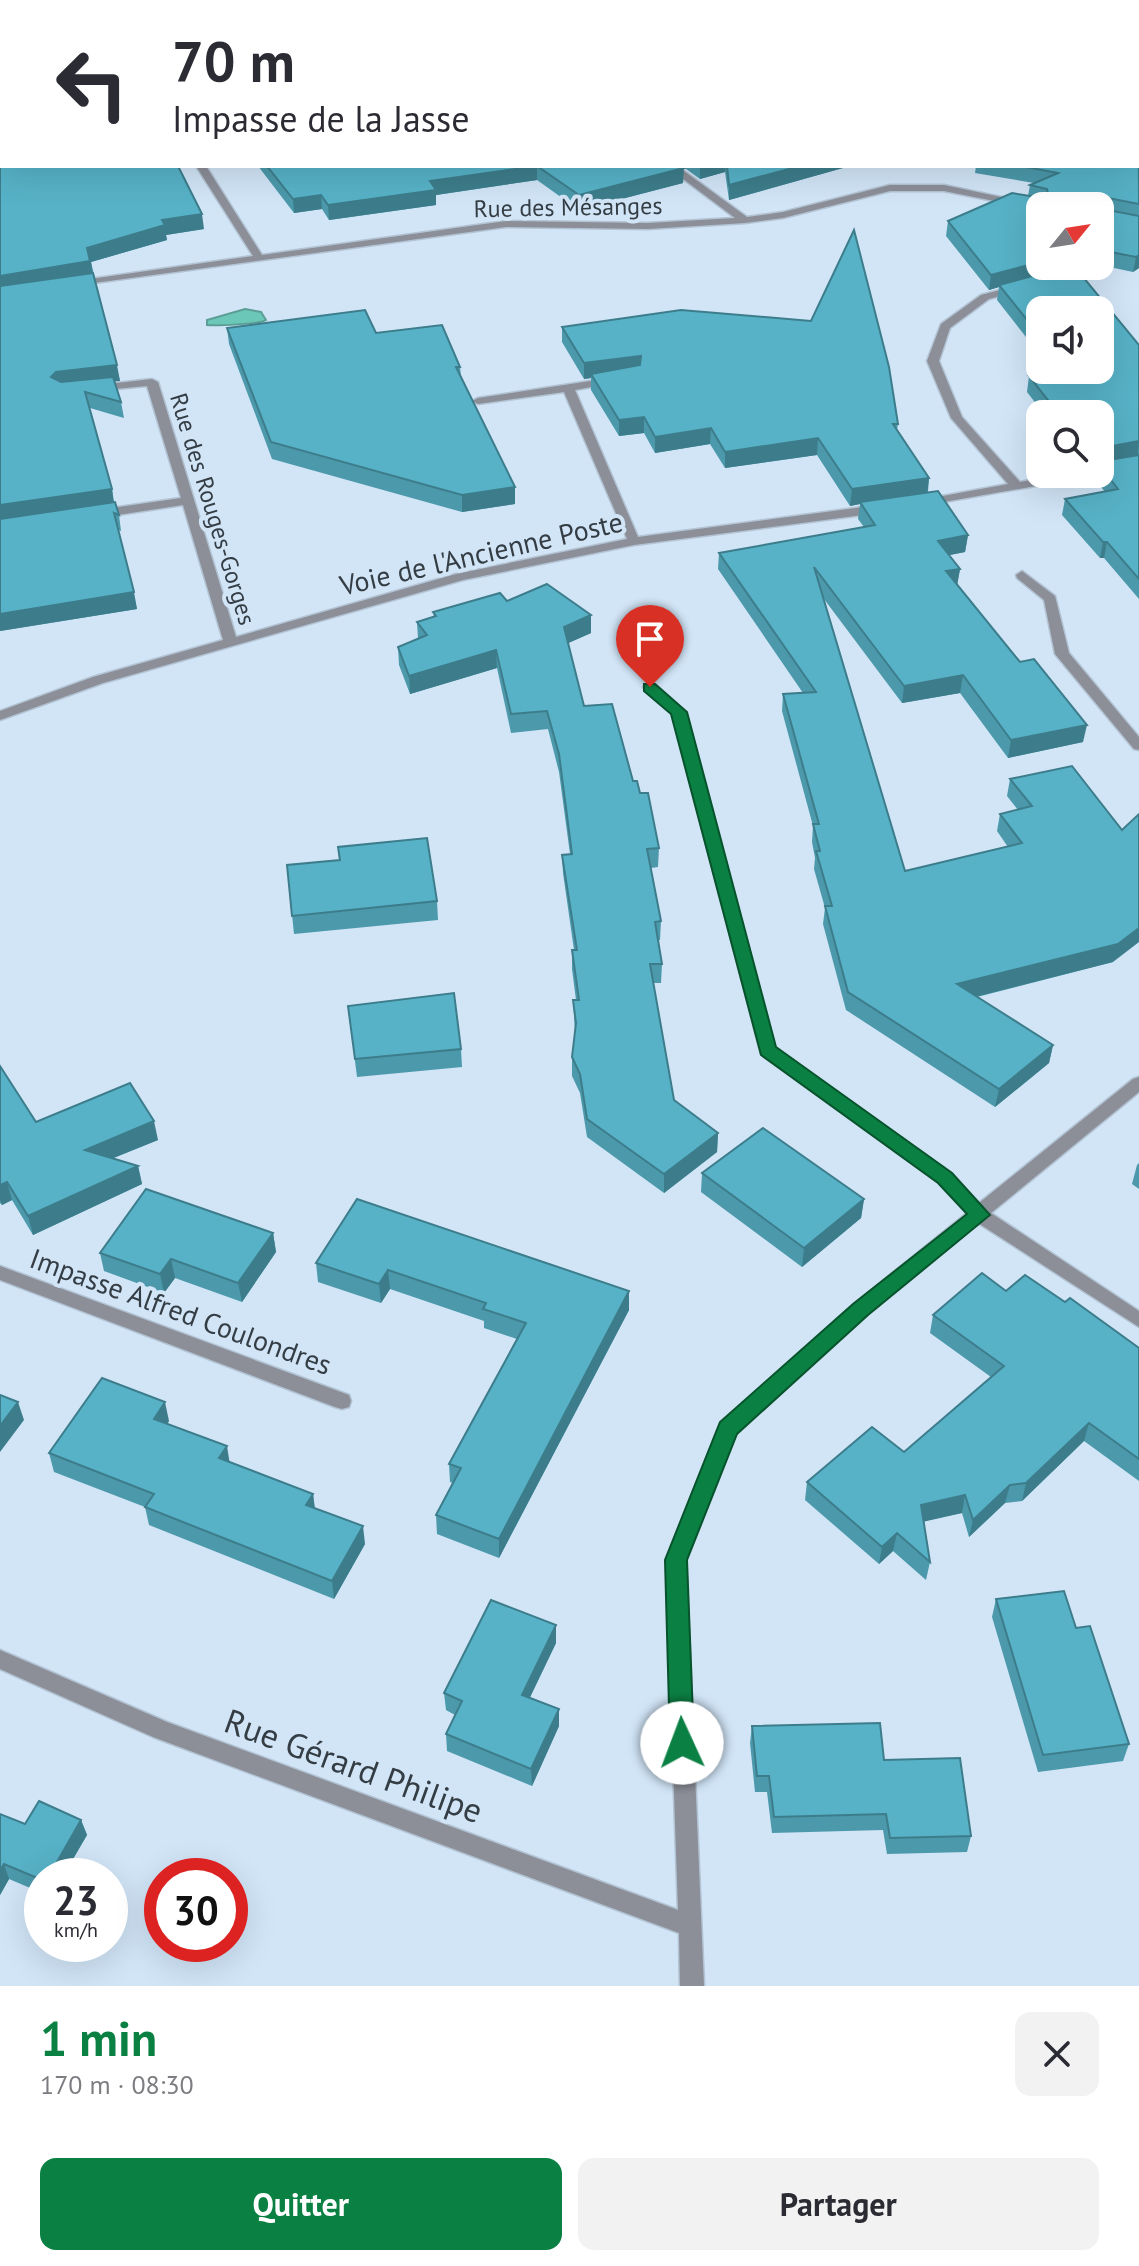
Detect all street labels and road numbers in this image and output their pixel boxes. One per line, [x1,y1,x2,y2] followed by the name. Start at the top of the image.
[473,190,663,224] street label: Rue des Mésanges
[163,389,263,629] street label: Rue des Rouges-Gorges
[335,502,626,604] street label: Voie de l'Ancienne Poste
[25,1239,337,1383] street label: Impasse Alfred Coulondres
[219,1698,489,1832] street label: Rue Gérard Philipe

